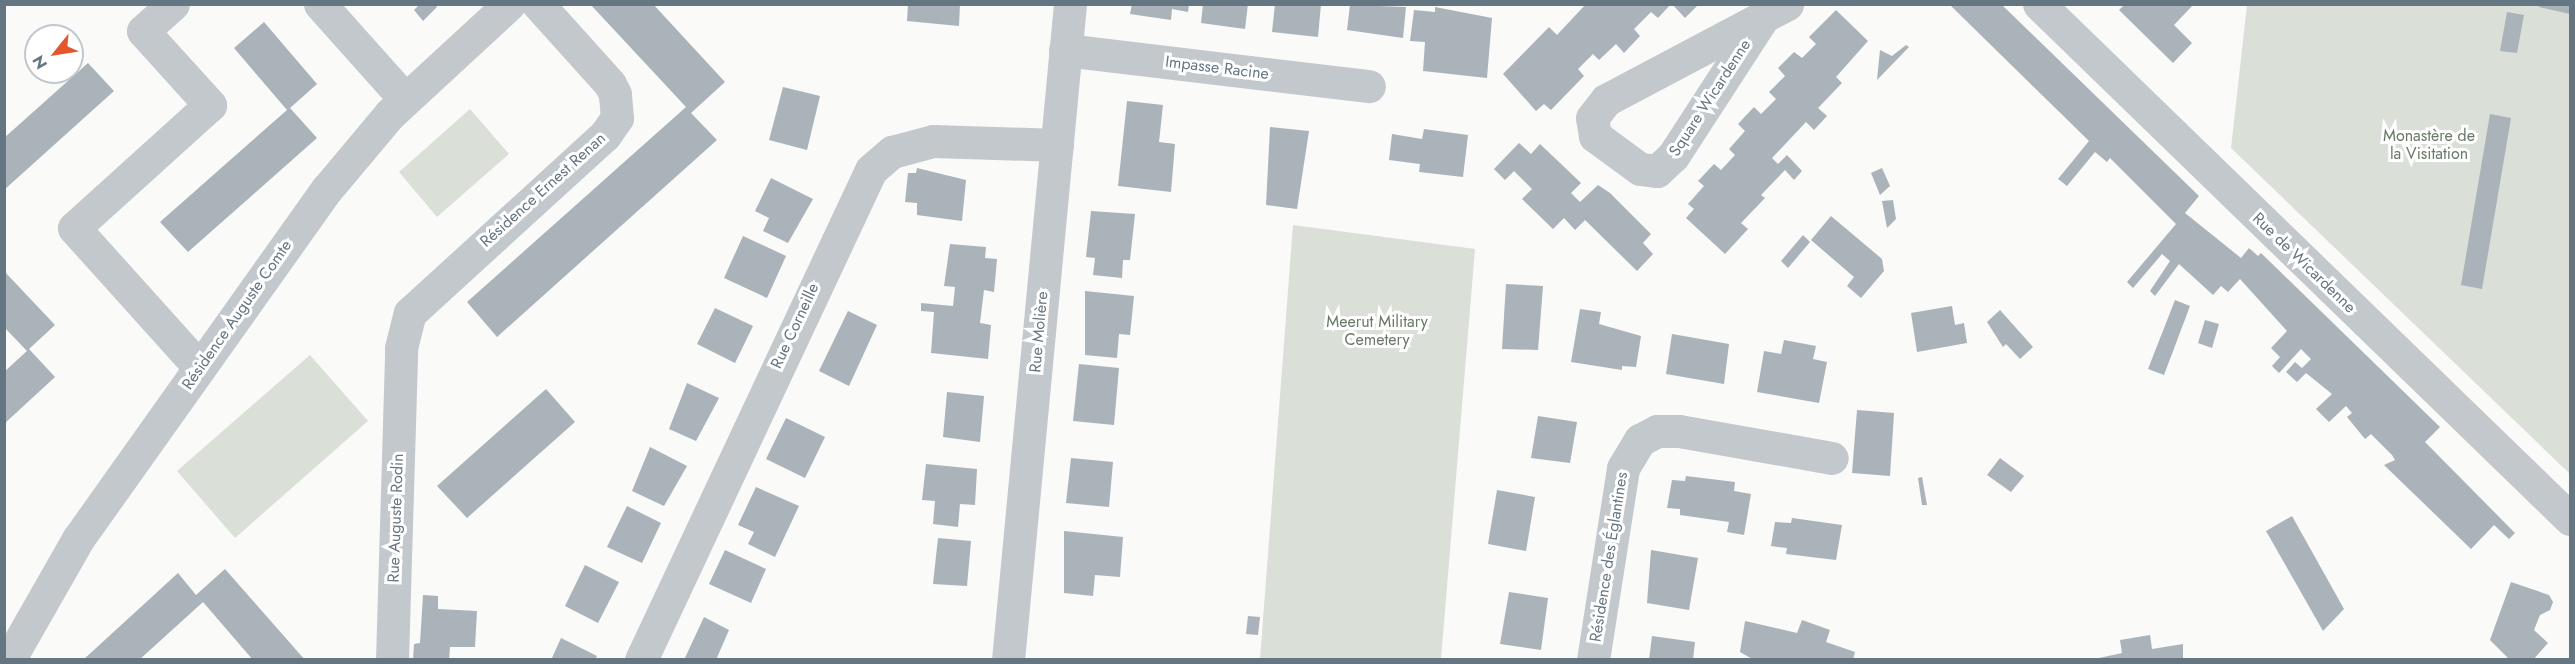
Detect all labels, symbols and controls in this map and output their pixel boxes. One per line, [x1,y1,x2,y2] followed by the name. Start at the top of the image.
[24,24,84,84] north arrow
[1665,36,1755,160] street label: Square Wicardenne
[27,51,53,74] text: N
[1164,52,1270,84] street label: Impasse Racine
[2383,126,2475,164] park label: Monastère de la Visitation
[476,129,610,251] street label: Résidence Ernest Renan
[2248,209,2360,317] street label: Rue de Wicardenne
[178,237,296,393] street label: Résidence Auguste Comte
[767,280,823,372] street label: Rue Corneille
[1026,290,1052,374] street label: Rue Molière
[1326,312,1428,350] park label: Meerut Military Cemetery
[384,453,408,583] street label: Rue Auguste Rodin
[1586,471,1632,643] street label: Résidence des Églantines

